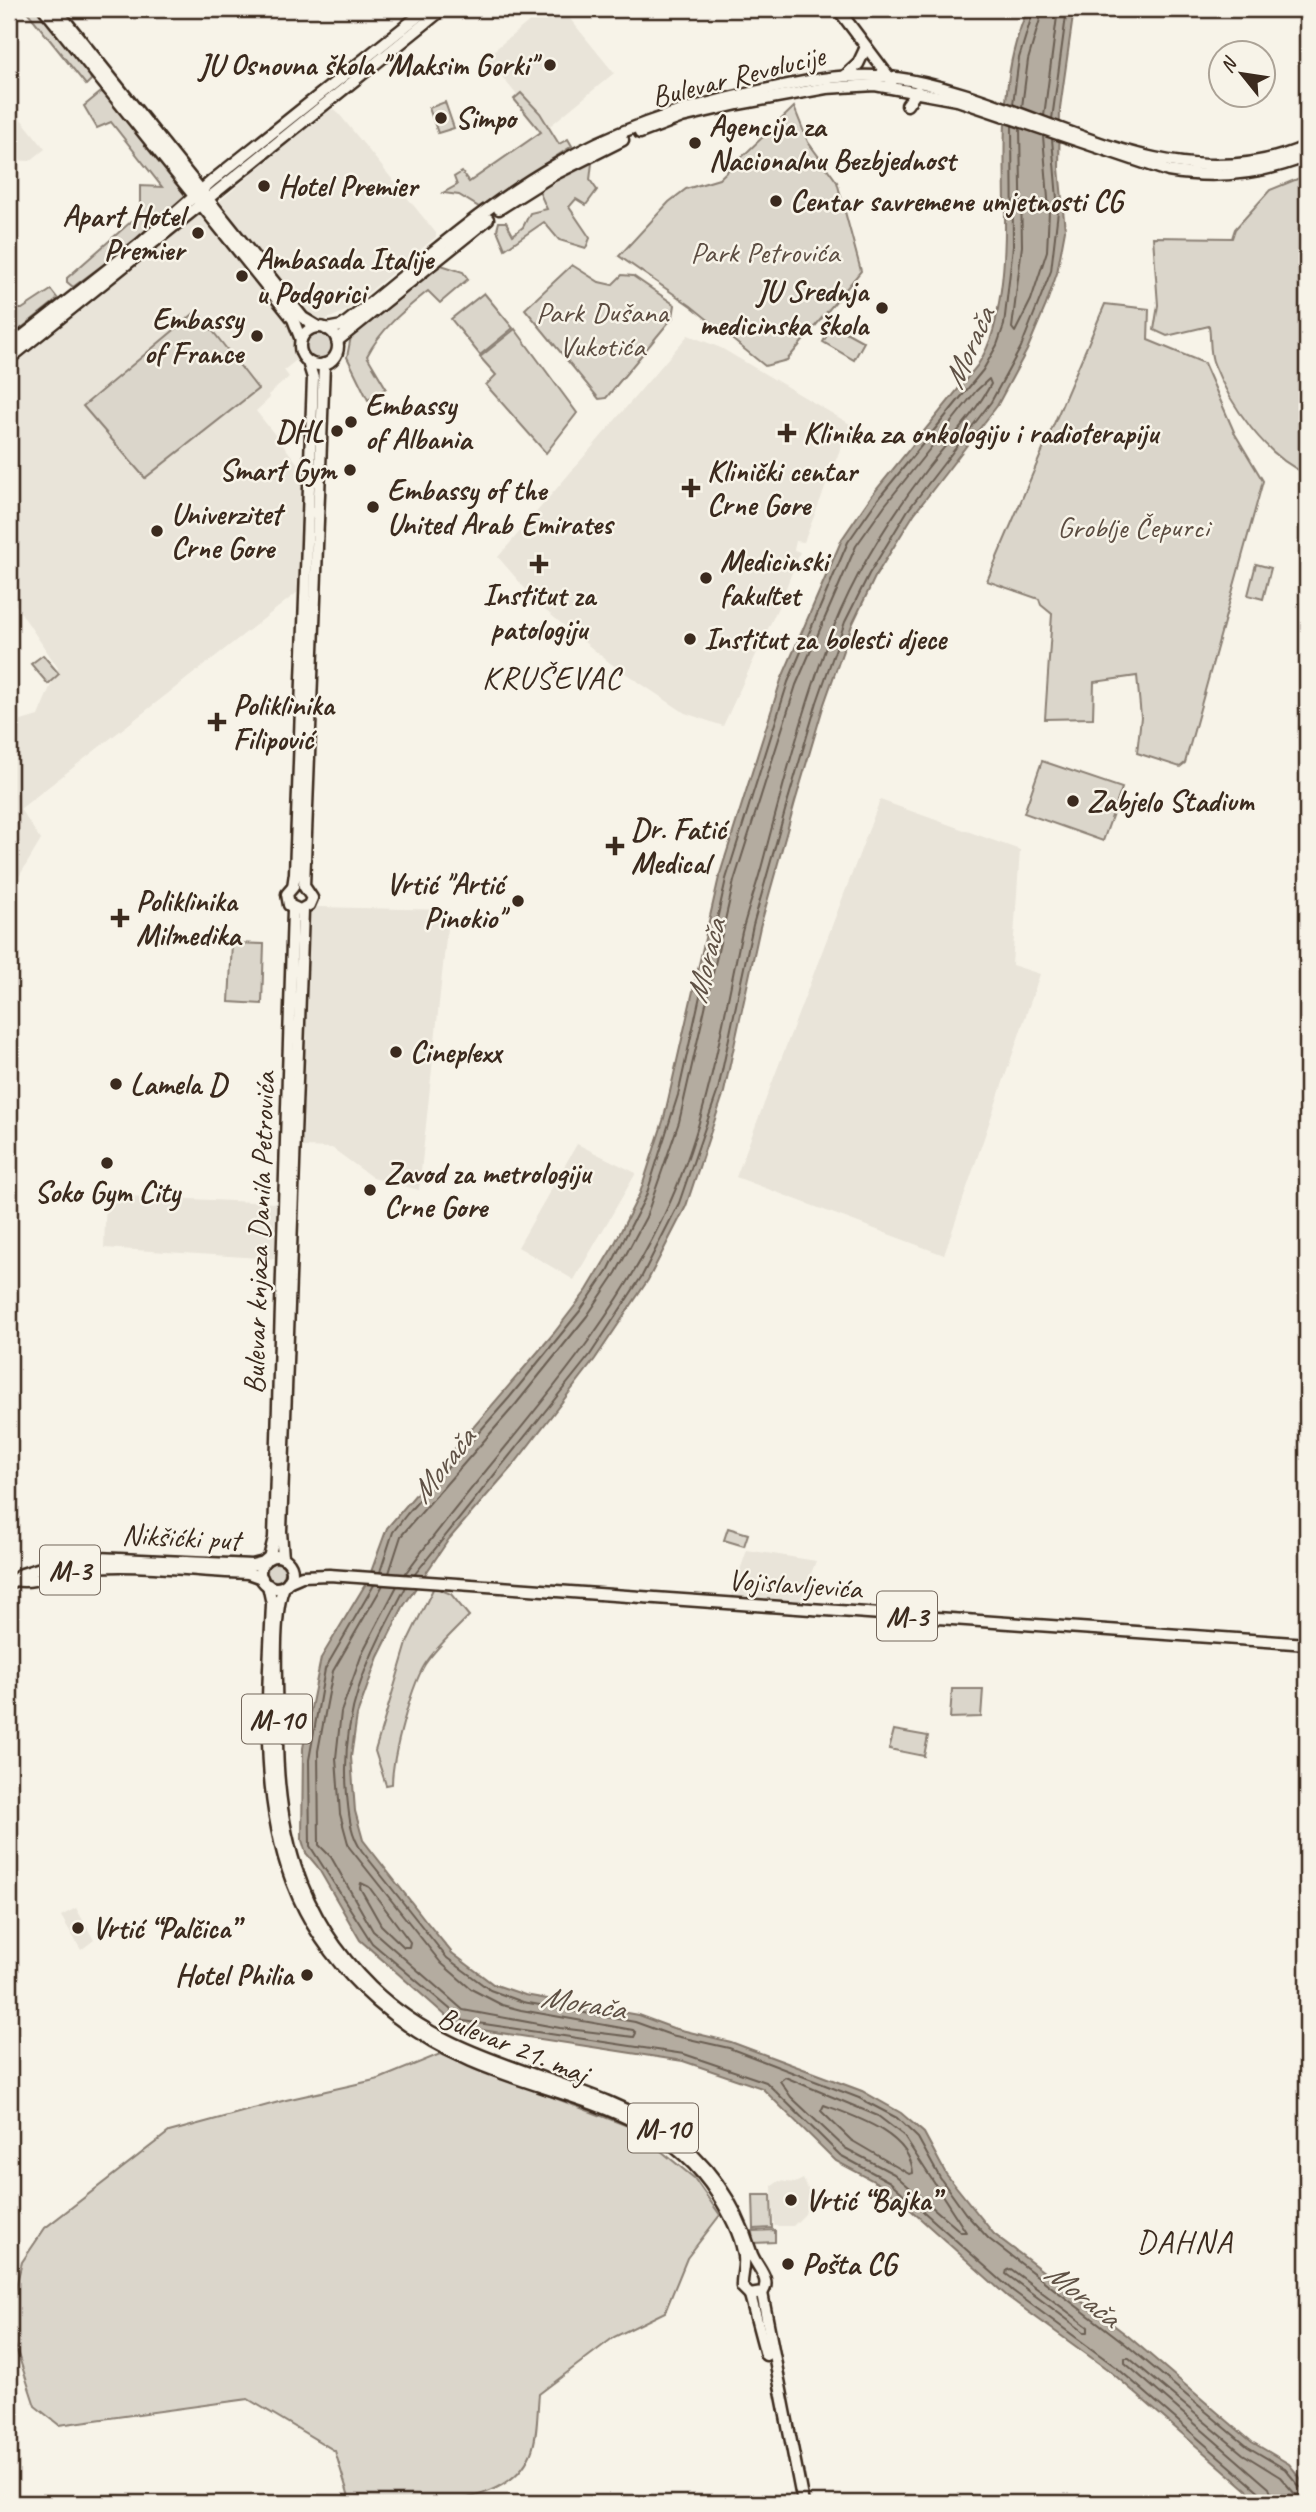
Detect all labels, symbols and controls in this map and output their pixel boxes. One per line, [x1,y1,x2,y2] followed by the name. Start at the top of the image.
[648,36,831,116] street label: Bulevar Revolucije
[1208,38,1278,108] north arrow
[197,46,543,84] place label: JU Osnovna škola "Maksim Gorki"
[1215,52,1243,77] text: N
[542,57,558,73] marker: JU Osnovna škola "Maksim Gorki"
[455,99,519,137] place label: Simpo
[709,107,958,179] place label: Agencija za Nacionalnu Bezbjednost
[433,110,449,126] marker: Simpo
[687,135,703,151] marker: Agencija za Nacionalnu Bezbjednost
[278,167,420,205] place label: Hotel Premier
[256,178,272,194] marker: Hotel Premier
[790,182,1126,220] place label: Centar savremene umjetnosti CG
[768,193,784,209] marker: Centar savremene umjetnosti CG
[63,197,190,269] place label: Apart Hotel Premier
[190,225,206,241] marker: Apart Hotel Premier
[691,233,841,271] park label: Park Petrovića
[256,240,435,312] place label: Ambasada Italije u Podgorici
[234,268,250,284] marker: Ambasada Italije u Podgorici
[699,272,871,344] place label: JU Srednja medicinska škola
[536,293,670,365] park label: Park Dušana Vukotića
[933,299,1005,395] water label: Morača
[144,300,246,372] place label: Embassy of France
[874,300,890,316] marker: JU Srednja medicinska škola
[249,328,265,344] marker: Embassy of France
[365,386,474,458] place label: Embassy of Albania
[275,412,324,450] place label: DHL
[343,414,359,430] marker: Embassy of Albania
[803,414,1161,452] place label: Klinika za onkologiju i radioterapiju
[329,423,345,439] marker: DHL
[777,423,797,443] marker: Klinika za onkologiju i radioterapiju
[219,451,338,489] place label: Smart Gym
[707,452,860,524] place label: Klinički centar Crne Gore
[342,462,358,478] marker: Smart Gym
[387,471,616,543] place label: Embassy of the United Arab Emirates
[681,478,701,498] marker: Klinički centar Crne Gore
[171,495,286,567] place label: Univerzitet Crne Gore
[365,499,381,515] marker: Embassy of the United Arab Emirates
[1057,508,1212,546] park label: Groblje Čepurci
[149,523,165,539] marker: Univerzitet Crne Gore
[720,542,832,614] place label: Medicinski fakultet
[529,554,549,574] marker: Institut za patologiju
[698,570,714,586] marker: Medicinski fakultet
[483,576,598,648] place label: Institut za patologiju
[704,620,948,658] place label: Institut za bolesti djece
[682,631,698,647] marker: Institut za bolesti djece
[482,657,623,698] district label: KRUŠEVAC
[233,686,337,758] place label: Poliklinika Filipović
[207,712,227,732] marker: Poliklinika Filipović
[1087,782,1255,820] place label: Zabjelo Stadium
[1065,793,1081,809] marker: Zabjelo Stadium
[631,810,730,882] place label: Dr. Fatić Medical
[605,836,625,856] marker: Dr. Fatić Medical
[386,865,511,937] place label: Vrtić "Artić Pinokio"
[136,882,243,954] place label: Poliklinika Milmedika
[510,893,526,909] marker: Vrtić "Artić Pinokio"
[110,908,130,928] marker: Poliklinika Milmedika
[675,912,736,1007] water label: Morača
[410,1033,504,1071] place label: Cineplexx
[388,1044,404,1060] marker: Cineplexx
[130,1065,229,1103] place label: Lamela D
[234,1070,284,1395] street label: Bulevar knjaza Danila Petrovića
[108,1076,124,1092] marker: Lamela D
[384,1154,593,1226] place label: Zavod za metrologiju Crne Gore
[99,1155,115,1171] marker: Soko Gym City
[34,1173,182,1212] place label: Soko Gym City
[362,1182,378,1198] marker: Zavod za metrologiju Crne Gore
[400,1417,486,1511] water label: Morača
[121,1515,245,1559] street label: Nikšićki put
[40,1546,100,1594] road number: M-3
[727,1560,865,1608] street label: Vojislavljevića
[877,1592,937,1640] road number: M-3
[242,1694,312,1744] road number: M-10
[92,1909,245,1947] place label: Vrtić “Palčica”
[70,1920,86,1936] marker: Vrtić “Palčica”
[175,1956,296,1994] place label: Hotel Philia
[299,1967,315,1983] marker: Hotel Philia
[538,1976,631,2030] water label: Morača
[432,1998,597,2094] street label: Bulevar 21. maj
[628,2104,698,2152] road number: M-10
[805,2181,946,2219] place label: Vrtić “Bajka”
[783,2192,799,2208] marker: Vrtić “Bajka”
[1136,2221,1234,2262] district label: DAHNA
[802,2245,900,2283] place label: Pošta CG
[1037,2252,1131,2338] water label: Morača
[780,2256,796,2272] marker: Pošta CG

